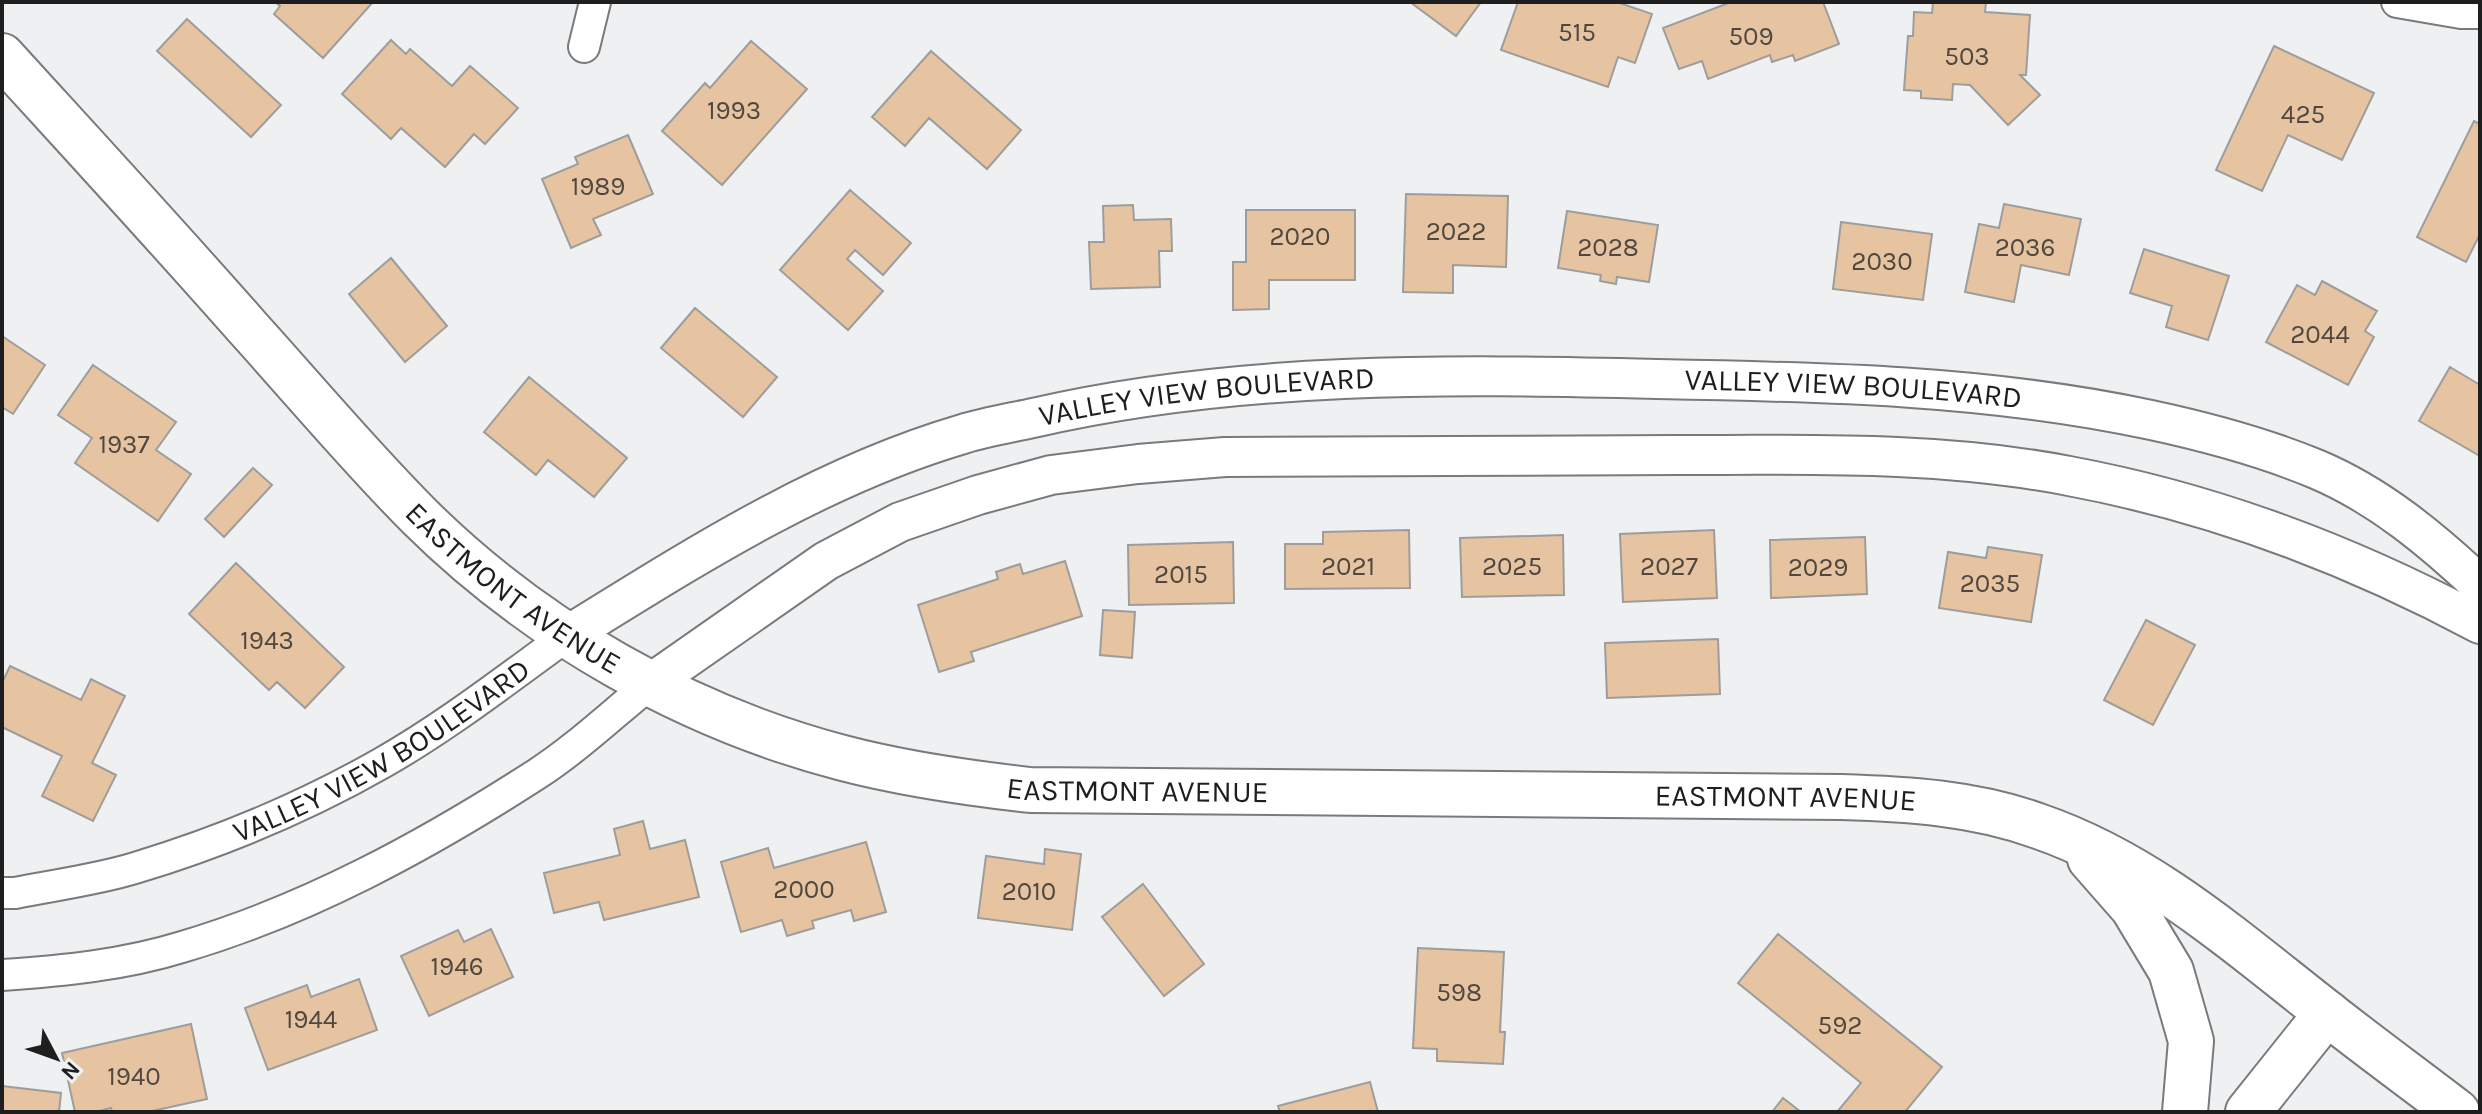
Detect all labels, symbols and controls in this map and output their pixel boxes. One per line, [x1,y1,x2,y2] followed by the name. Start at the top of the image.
[1558,17,1596,48] house number: 515
[1728,21,1774,52] house number: 509
[1944,41,1990,72] house number: 503
[707,95,761,126] house number: 1993
[2281,99,2325,130] house number: 425
[571,171,625,202] house number: 1989
[1426,216,1486,247] house number: 2022
[1270,221,1331,252] house number: 2020
[1577,232,1639,263] house number: 2028
[1995,232,2055,263] house number: 2036
[1851,246,1913,277] house number: 2030
[2290,319,2350,350] house number: 2044
[1036,360,1375,434] street label: VALLEY VIEW BOULEVARD
[1684,362,2024,416] street label: VALLEY VIEW BOULEVARD
[98,429,150,460] house number: 1937
[398,495,627,682] street label: EASTMONT AVENUE
[1321,551,1375,582] house number: 2021
[1482,551,1542,582] house number: 2025
[1640,551,1698,582] house number: 2027
[1788,552,1848,583] house number: 2029
[1154,559,1208,590] house number: 2015
[1960,568,2020,599] house number: 2035
[240,625,294,656] house number: 1943
[228,651,537,850] street label: VALLEY VIEW BOULEVARD
[1005,769,1269,810] street label: EASTMONT AVENUE
[1654,777,1918,819] street label: EASTMONT AVENUE
[773,874,835,905] house number: 2000
[1002,876,1056,907] house number: 2010
[430,951,484,982] house number: 1946
[1436,977,1482,1008] house number: 598
[285,1004,337,1035] house number: 1944
[1818,1010,1862,1041] house number: 592
[16,1018,96,1098] north arrow
[55,1056,85,1085] text: N
[107,1061,161,1092] house number: 1940

